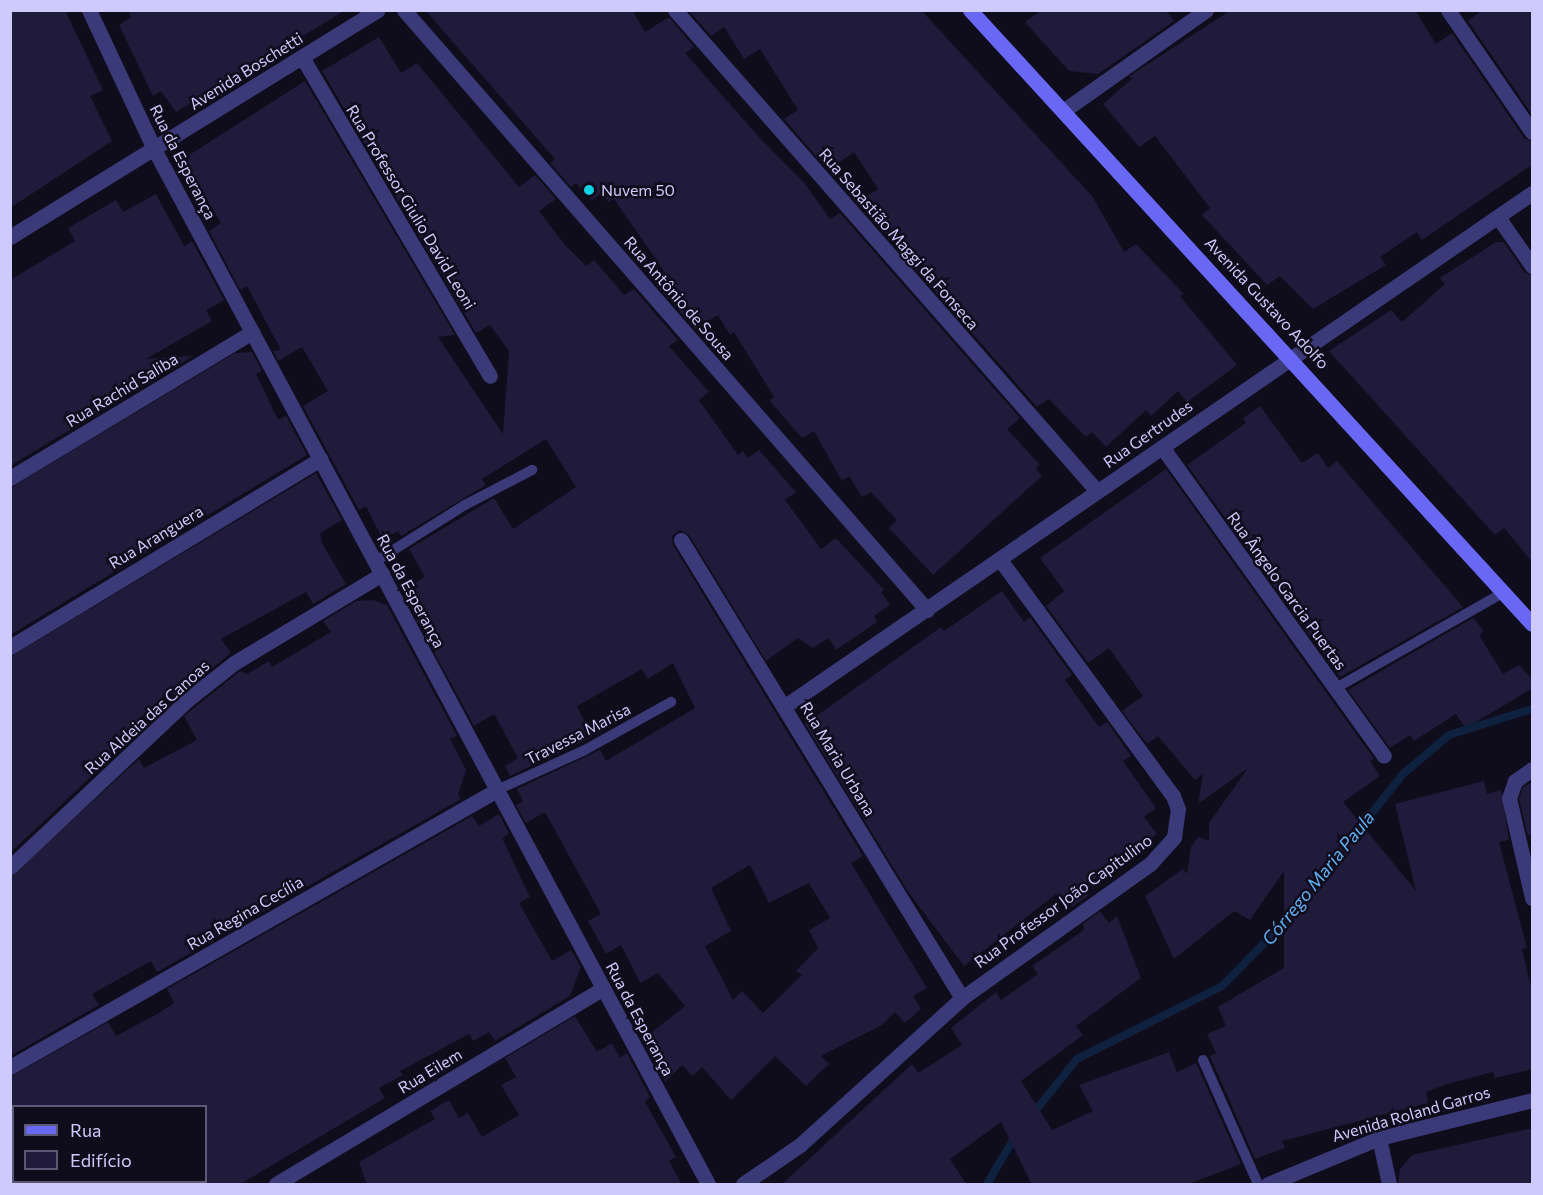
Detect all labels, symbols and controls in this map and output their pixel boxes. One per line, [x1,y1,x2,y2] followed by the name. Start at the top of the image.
[186,28,306,114] street label: Avenida Boschetti
[146,101,220,223] street label: Rua da Esperança
[342,101,480,313] street label: Rua Professor Giulio David Leoni
[815,144,983,334] street label: Rua Sebastião Maggi da Fonseca
[601,180,675,200] place label: Nuvem 50
[582,183,596,197] marker: Nuvem 50
[620,232,738,364] street label: Rua Antônio de Sousa
[1201,233,1333,373] street label: Avenida Gustavo Adolfo
[62,349,182,431] street label: Rua Rachid Saliba
[1100,396,1196,472] street label: Rua Gertrudes
[105,501,207,573] street label: Rua Aranguera
[1223,508,1351,674] street label: Rua Ângelo Garcia Puertas
[373,531,449,651] street label: Rua da Esperança
[81,656,213,778] street label: Rua Aldeia das Canoas
[796,698,880,820] street label: Rua Maria Urbana
[522,699,634,769] street label: Travessa Marisa
[1257,807,1379,949] water label: Córrego Maria Paula
[970,830,1156,972] street label: Rua Professor João Capitulino
[183,872,307,954] street label: Rua Regina Cecília
[602,959,678,1079] street label: Rua da Esperança
[395,1044,465,1098] street label: Rua Eilem
[1330,1082,1492,1146] street label: Avenida Roland Garros
[12,1105,207,1183] legend
[70,1119,101,1141] text: Rua
[70,1149,132,1171] text: Edifício

